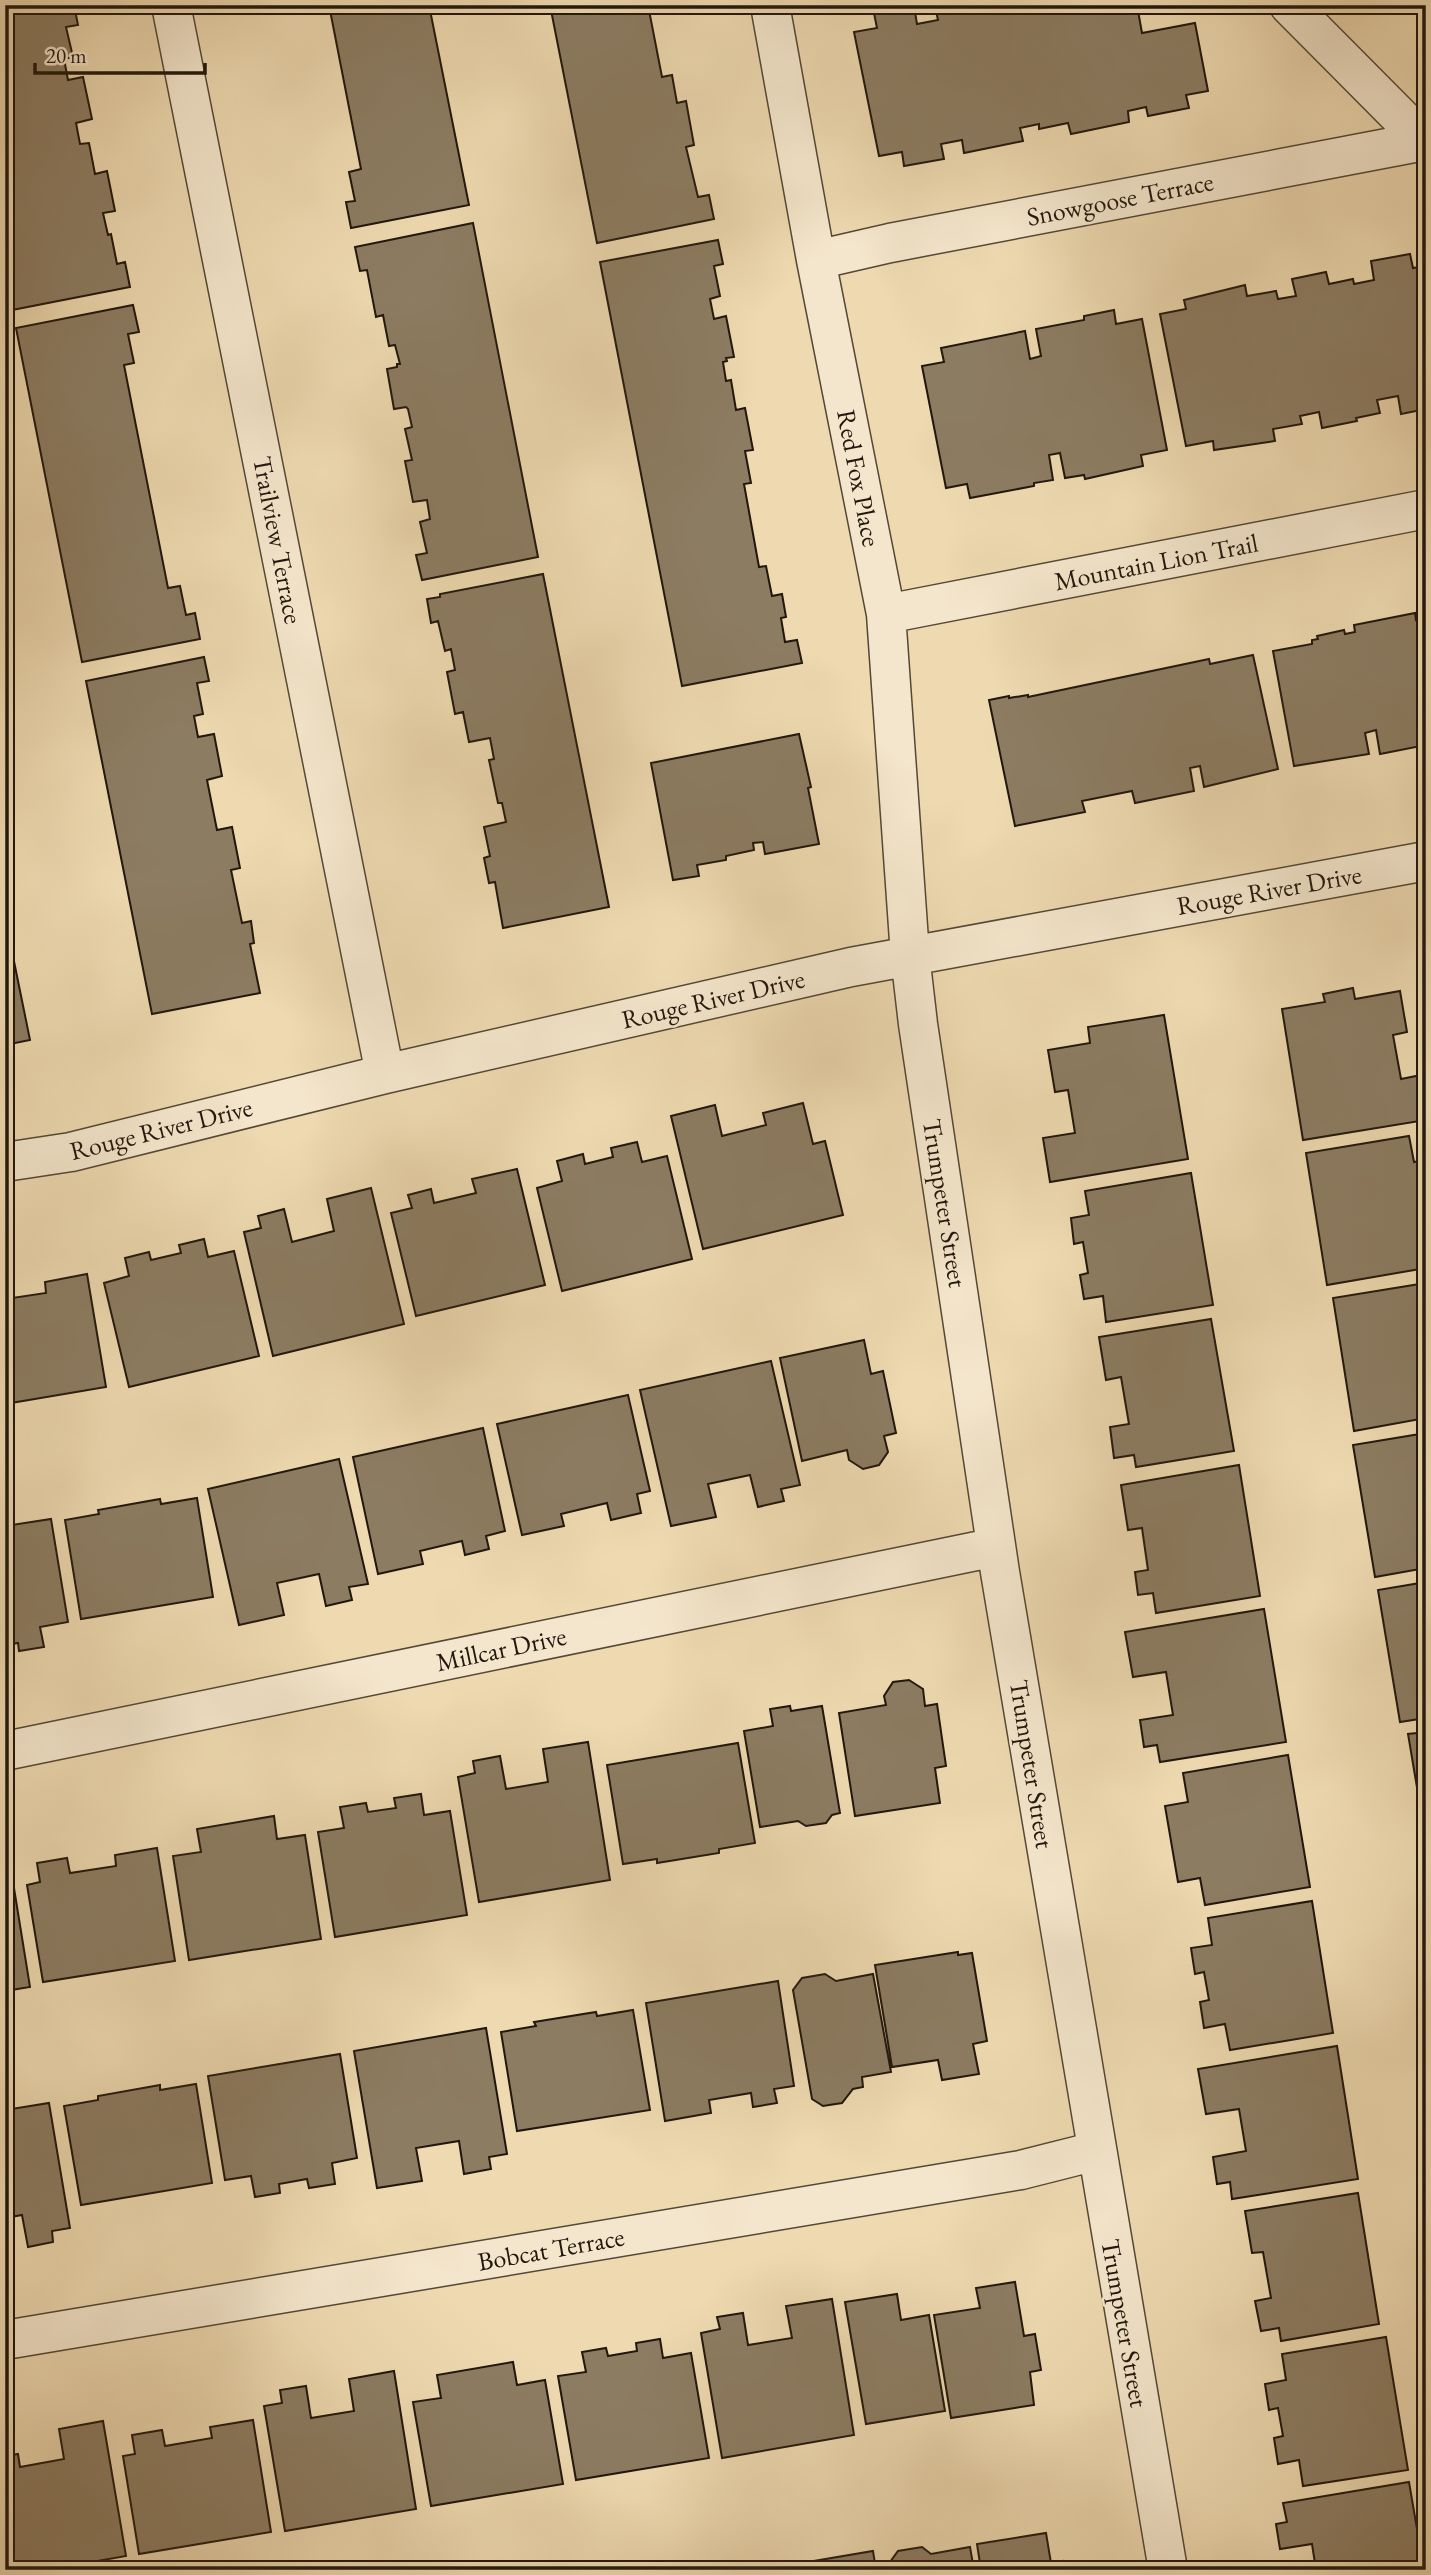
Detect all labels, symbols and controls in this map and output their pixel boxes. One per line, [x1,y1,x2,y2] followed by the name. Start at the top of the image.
[35,32,205,76] scale bar
[46,42,87,69] text: 20 m
[1024,164,1216,234] street label: Snowgoose Terrace
[829,407,889,549] street label: Red Fox Place
[245,453,311,627] street label: Trailview Terrace
[1051,526,1261,598] street label: Mountain Lion Trail
[1174,857,1364,923] street label: Rouge River Drive
[618,961,808,1037] street label: Rouge River Drive
[66,1090,256,1168] street label: Rouge River Drive
[915,1116,975,1290] street label: Trumpeter Street
[433,1619,569,1679] street label: Millcar Drive
[1002,1677,1062,1851] street label: Trumpeter Street
[475,2219,627,2279] street label: Bobcat Terrace
[1093,2236,1157,2410] street label: Trumpeter Street

